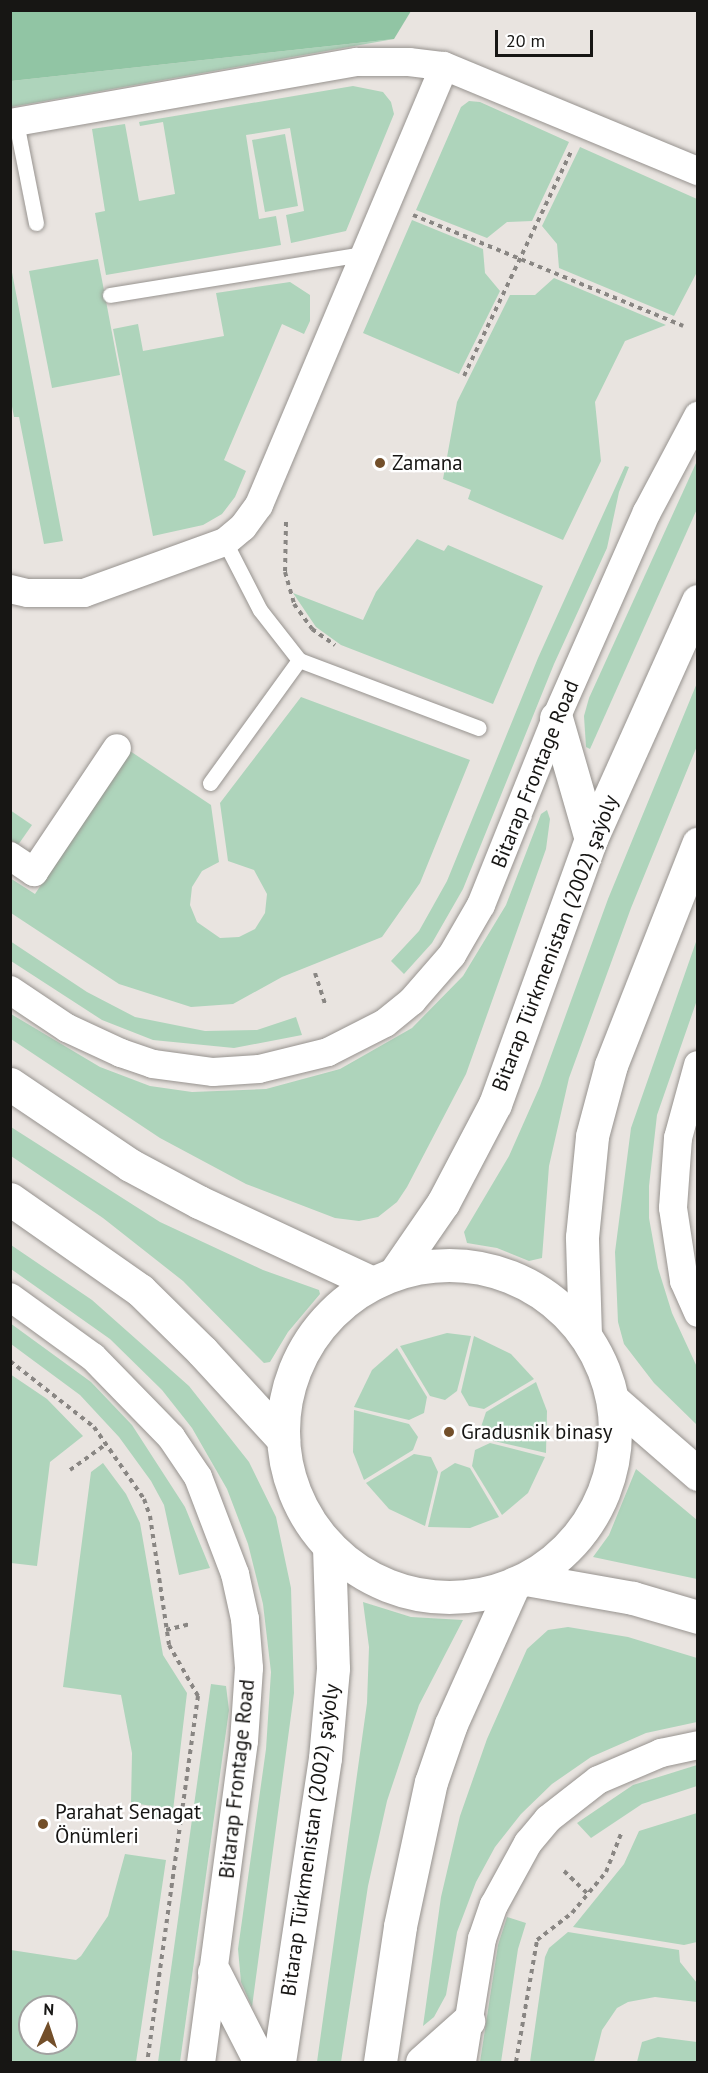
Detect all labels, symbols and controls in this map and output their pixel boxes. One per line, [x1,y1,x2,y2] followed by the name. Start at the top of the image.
[498,18,596,56] scale bar
[506,29,545,52] text: 20 m
[392,450,463,476] place label: Zamana
[373,456,387,470] marker: Zamana
[486,676,584,872] street label: Bitarap Frontage Road
[487,791,623,1095] street label: Bitarap Türkmenistan (2002) şaýoly
[461,1419,613,1445] place label: Gradusnik binasy
[442,1425,456,1439] marker: Gradusnik binasy
[214,1678,260,1880] street label: Bitarap Frontage Road
[276,1682,344,1998] street label: Bitarap Türkmenistan (2002) şaýoly
[55,1799,201,1849] place label: Parahat Senagat Önümleri
[36,1817,50,1831] marker: Parahat Senagat Önümleri
[18,1995,78,2055] north arrow
[43,1999,55,2019] text: N

